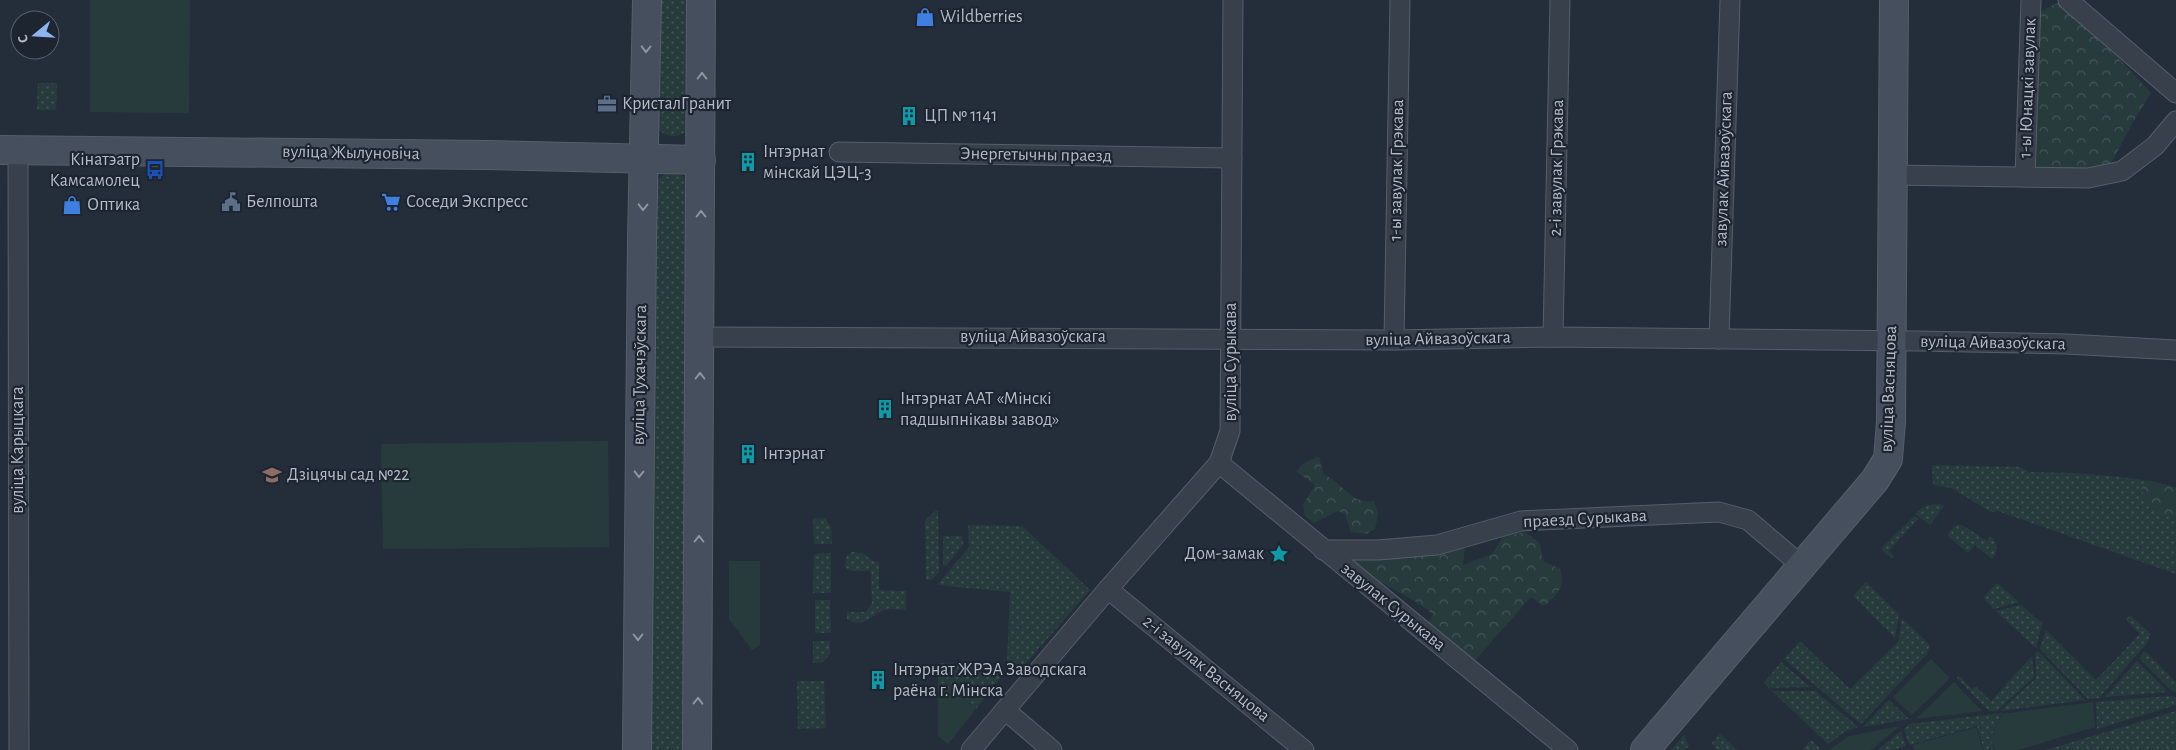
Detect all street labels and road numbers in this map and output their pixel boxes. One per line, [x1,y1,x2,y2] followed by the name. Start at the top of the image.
[2017,17,2039,158] street label: 1-ы Юнацкі завулак
[1712,91,1736,247] street label: завулак Айвазоўскага
[1387,99,1407,241] street label: 1-ы завулак Грэкава
[1547,99,1567,237] street label: 2-і завулак Грэкава
[282,143,420,163] street label: вуліца Жылуновіча
[960,145,1112,165] street label: Энергетычны праезд
[1222,302,1240,422] street label: вуліца Сурыкава
[630,305,650,445] street label: вуліца Тухачэўскага
[1878,325,1900,453] street label: вуліца Васняцова
[960,328,1106,346] street label: вуліца Айвазоўскага
[1365,329,1511,349] street label: вуліца Айвазоўскага
[1920,333,2066,353] street label: вуліца Айвазоўскага
[9,386,27,514] street label: вуліца Карыцкага
[1522,507,1648,531] street label: праезд Сурыкава
[1337,560,1449,654] street label: завулак Сурыкава
[1139,612,1273,726] street label: 2-і завулак Васняцова

